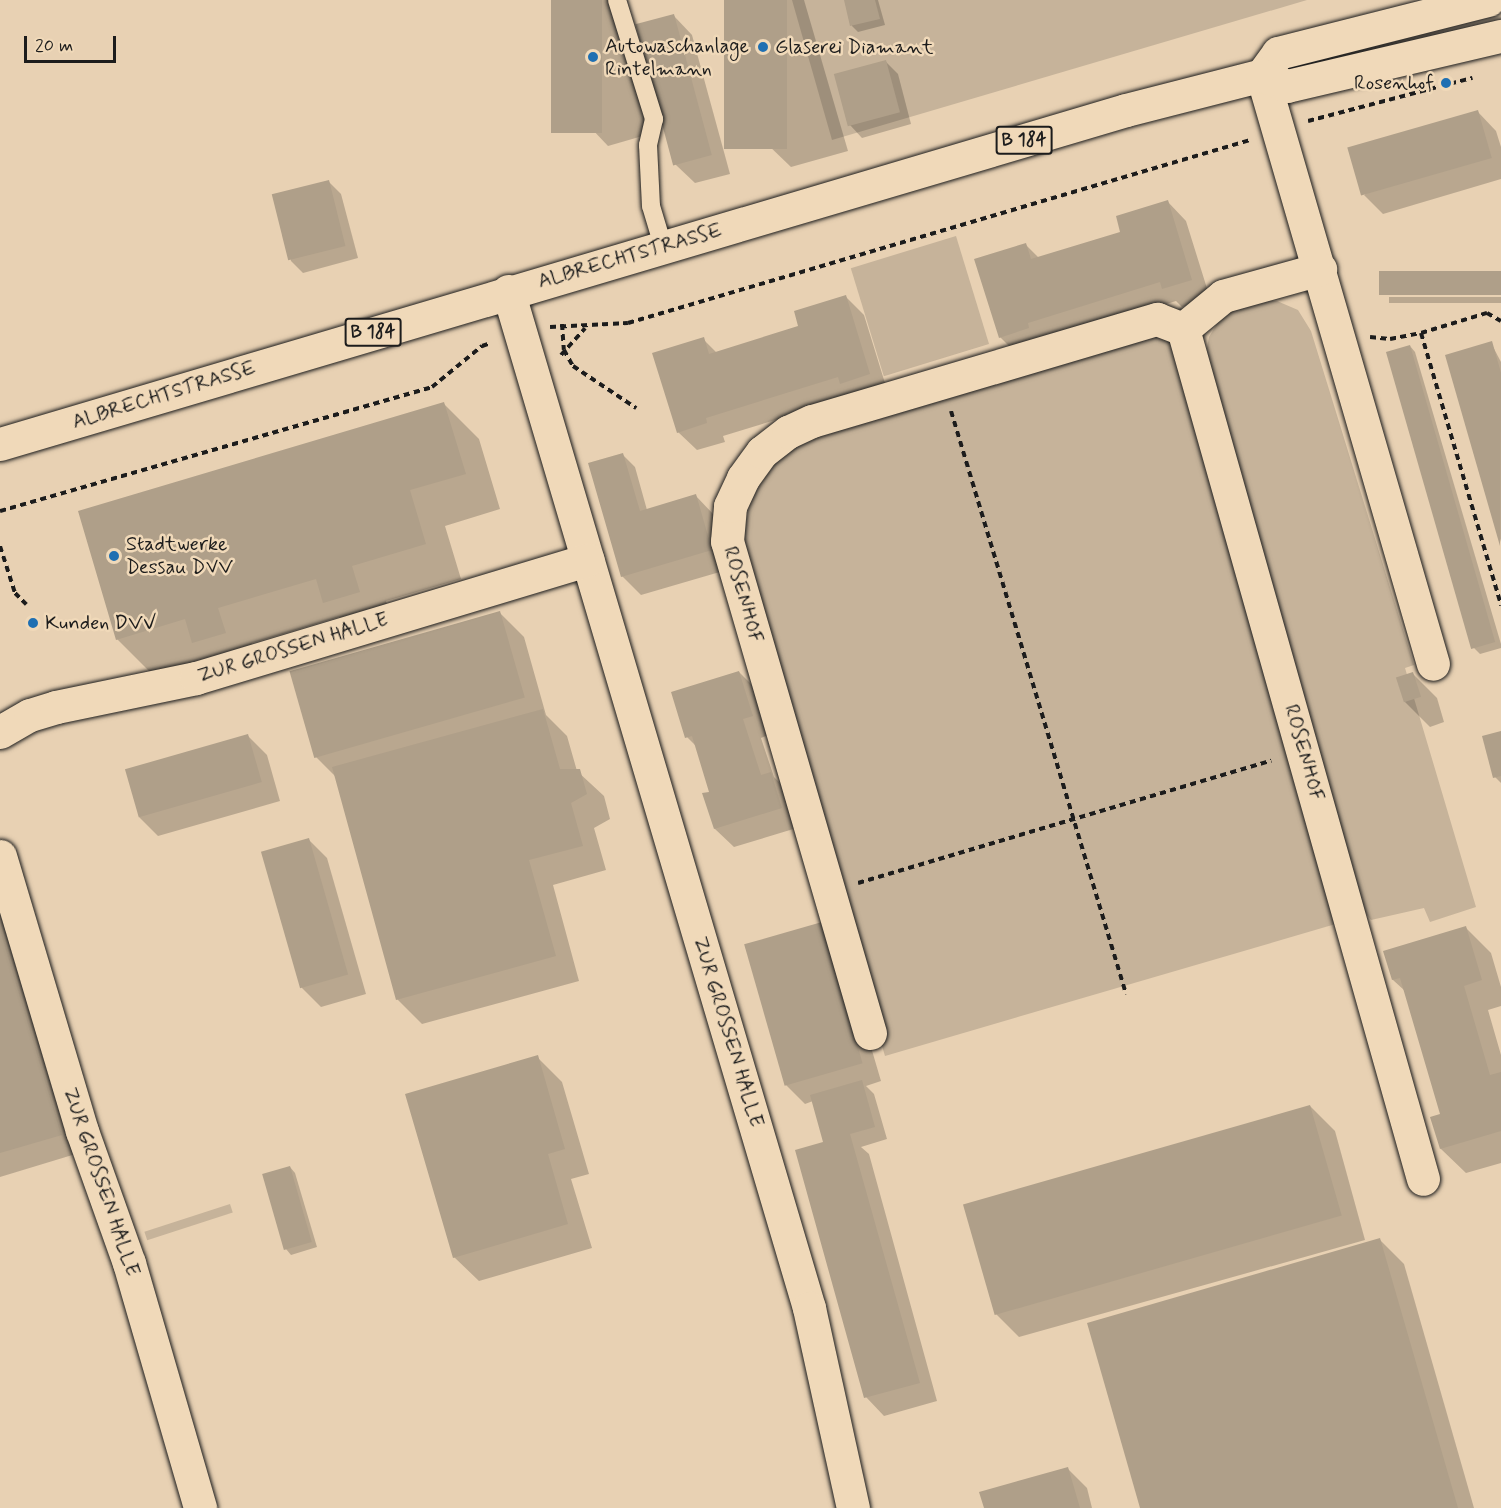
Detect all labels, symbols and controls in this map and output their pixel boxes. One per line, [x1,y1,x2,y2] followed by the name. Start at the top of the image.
[27,24,118,62] scale bar
[35,34,73,58] text: 20 m
[605,34,749,81] place label: Autowaschanlage Rintelmann
[775,35,933,59] place label: Glaserei Diamant
[756,40,770,54] marker: Glaserei Diamant
[586,50,600,64] marker: Autowaschanlage Rintelmann
[1354,71,1434,95] place label: Rosenhof
[1439,76,1453,90] marker: Rosenhof
[996,125,1052,155] road number: B 184
[535,218,725,294] street label: ALBRECHTSTRASSE
[344,317,401,347] road number: B 184
[69,356,259,434] street label: ALBRECHTSTRASSE
[126,532,233,579] place label: Stadtwerke Dessau DVV
[718,544,768,646] street label: ROSENHOF
[107,549,121,563] marker: Stadtwerke Dessau DVV
[194,607,392,689] street label: ZUR GROSSEN HALLE
[45,611,156,635] place label: Kunden DVV
[26,616,40,630] marker: Kunden DVV
[1279,702,1329,804] street label: ROSENHOF
[687,933,769,1131] street label: ZUR GROSSEN HALLE
[57,1083,145,1281] street label: ZUR GROSSEN HALLE

